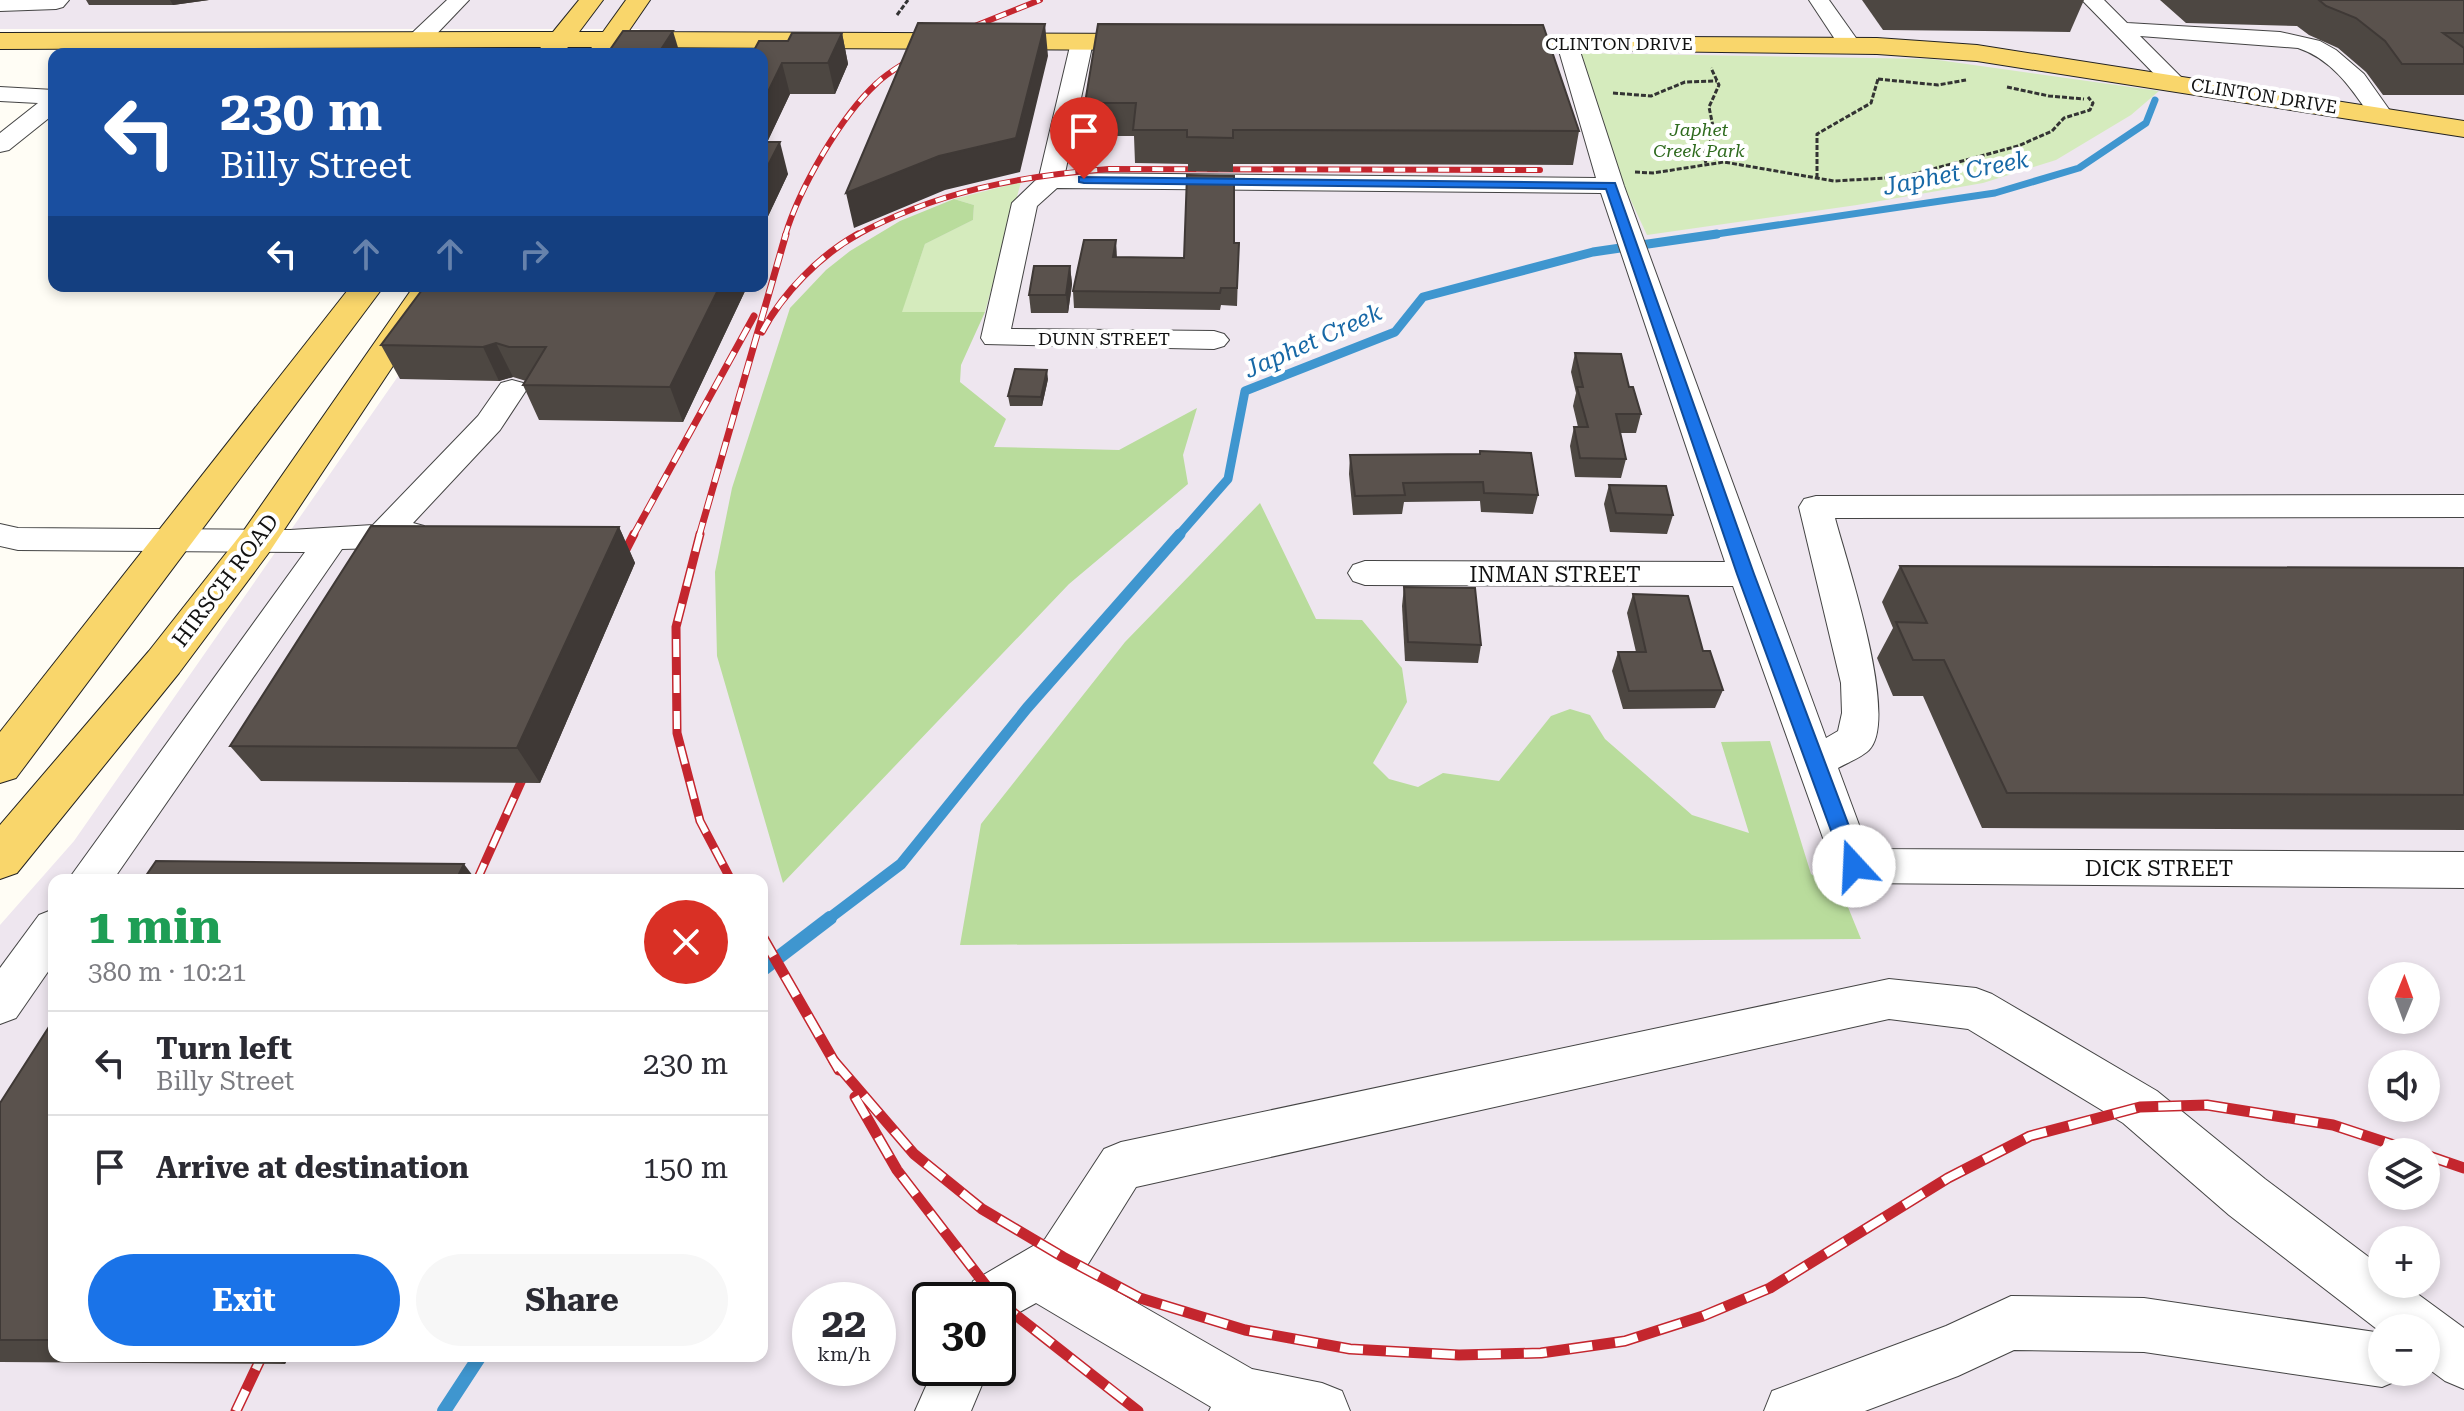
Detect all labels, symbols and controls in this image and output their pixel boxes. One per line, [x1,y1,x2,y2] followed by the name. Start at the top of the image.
[1545,33,1693,54] street label: CLINTON DRIVE
[2190,74,2339,117] street label: CLINTON DRIVE
[220,78,382,144] text: 230 m
[88,80,192,184] icon: left
[1050,97,1118,179] pin
[1062,109,1106,153] icon: arrive
[1653,119,1745,161] park label: Japhet Creek Park
[220,145,411,187] text: Billy Street
[1880,145,2031,201] water label: Japhet Creek
[260,232,304,276] icon: left
[344,232,388,276] icon: ahead
[428,232,472,276] icon: ahead
[512,232,556,276] icon: right
[1239,298,1386,384] water label: Japhet Creek
[1038,328,1170,349] street label: DUNN STREET
[167,509,283,652] street label: HIRSCH ROAD
[1469,562,1641,587] street label: INMAN STREET
[1812,824,1896,908] position arrow
[2085,856,2233,881] street label: DICK STREET
[88,899,221,955] text: 1 min
[644,900,728,984] button: close
[88,957,247,987] text: 380 m · 10:21
[2368,962,2440,1034] north arrow
[2368,962,2440,1386] map controls
[156,1031,292,1066] text: Turn left
[88,1041,132,1085] icon: left
[643,1046,728,1081] text: 230 m
[2368,1050,2440,1122] button: sound
[156,1066,294,1096] text: Billy Street
[2368,1138,2440,1210] button: layers
[88,1145,132,1189] icon: arrive
[156,1150,469,1185] text: Arrive at destination
[643,1150,728,1185] text: 150 m
[2368,1226,2440,1298] button: +
[88,1254,400,1346] button: Exit
[416,1254,728,1346] button: Share
[912,1282,1016,1386] speed limit sign: 30
[822,1300,866,1347] text: 22
[2368,1314,2440,1386] button: −
[817,1342,871,1366] text: km/h

